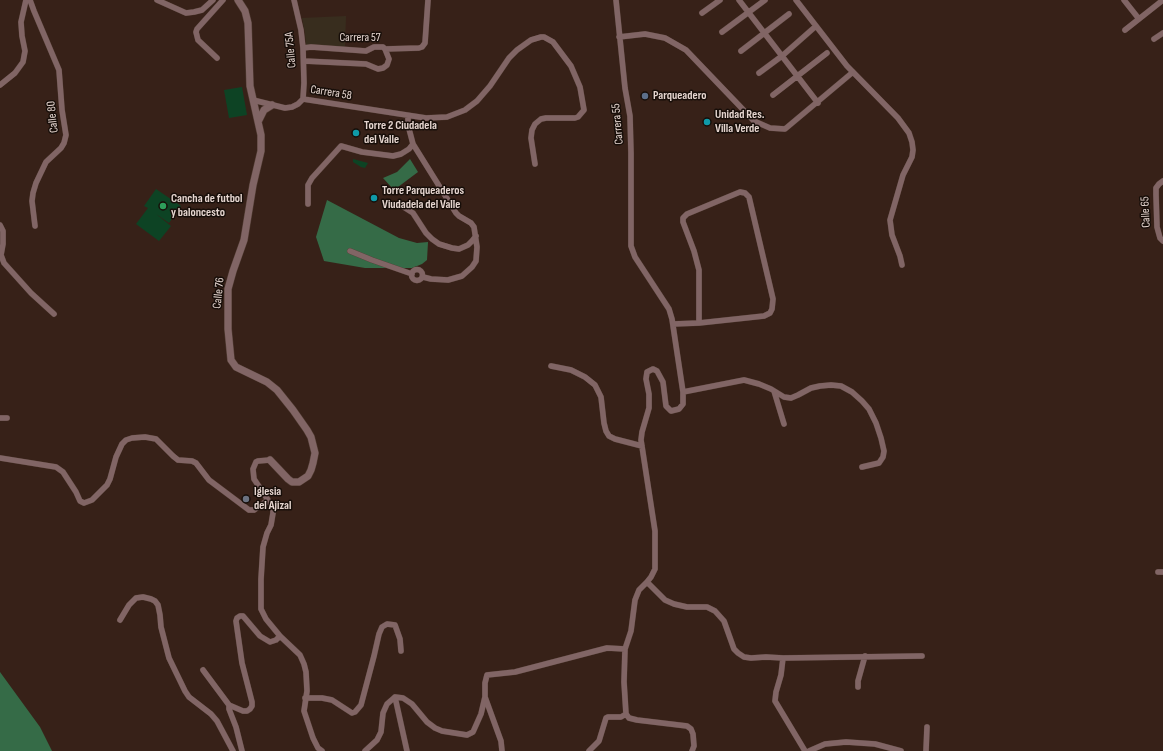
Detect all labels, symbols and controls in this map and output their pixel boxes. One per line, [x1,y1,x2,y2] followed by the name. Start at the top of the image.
[282,31,300,69] street label: Calle 75A
[339,31,381,45] street label: Carrera 57
[309,83,353,103] street label: Carrera 58
[653,89,706,103] place label: Parqueadero
[640,91,650,101] marker: Parqueadero
[44,100,62,134] street label: Calle 80
[609,103,627,145] street label: Carrera 55
[715,108,765,136] place label: Unidad Res. Villa Verde
[702,117,712,127] marker: Unidad Res. Villa Verde
[364,119,437,147] place label: Torre 2 Ciudadela del Valle
[351,128,361,138] marker: Torre 2 Ciudadela del Valle
[382,184,464,212] place label: Torre Parqueaderos Viudadela del Valle
[171,192,243,220] place label: Cancha de futbol y baloncesto
[369,193,379,203] marker: Torre Parqueaderos Viudadela del Valle
[1138,196,1154,228] street label: Calle 65
[158,201,168,211] marker: Cancha de futbol y baloncesto
[210,277,228,309] street label: Calle 76
[254,485,291,513] place label: Iglesia del Ajizal
[241,494,251,504] marker: Iglesia del Ajizal

